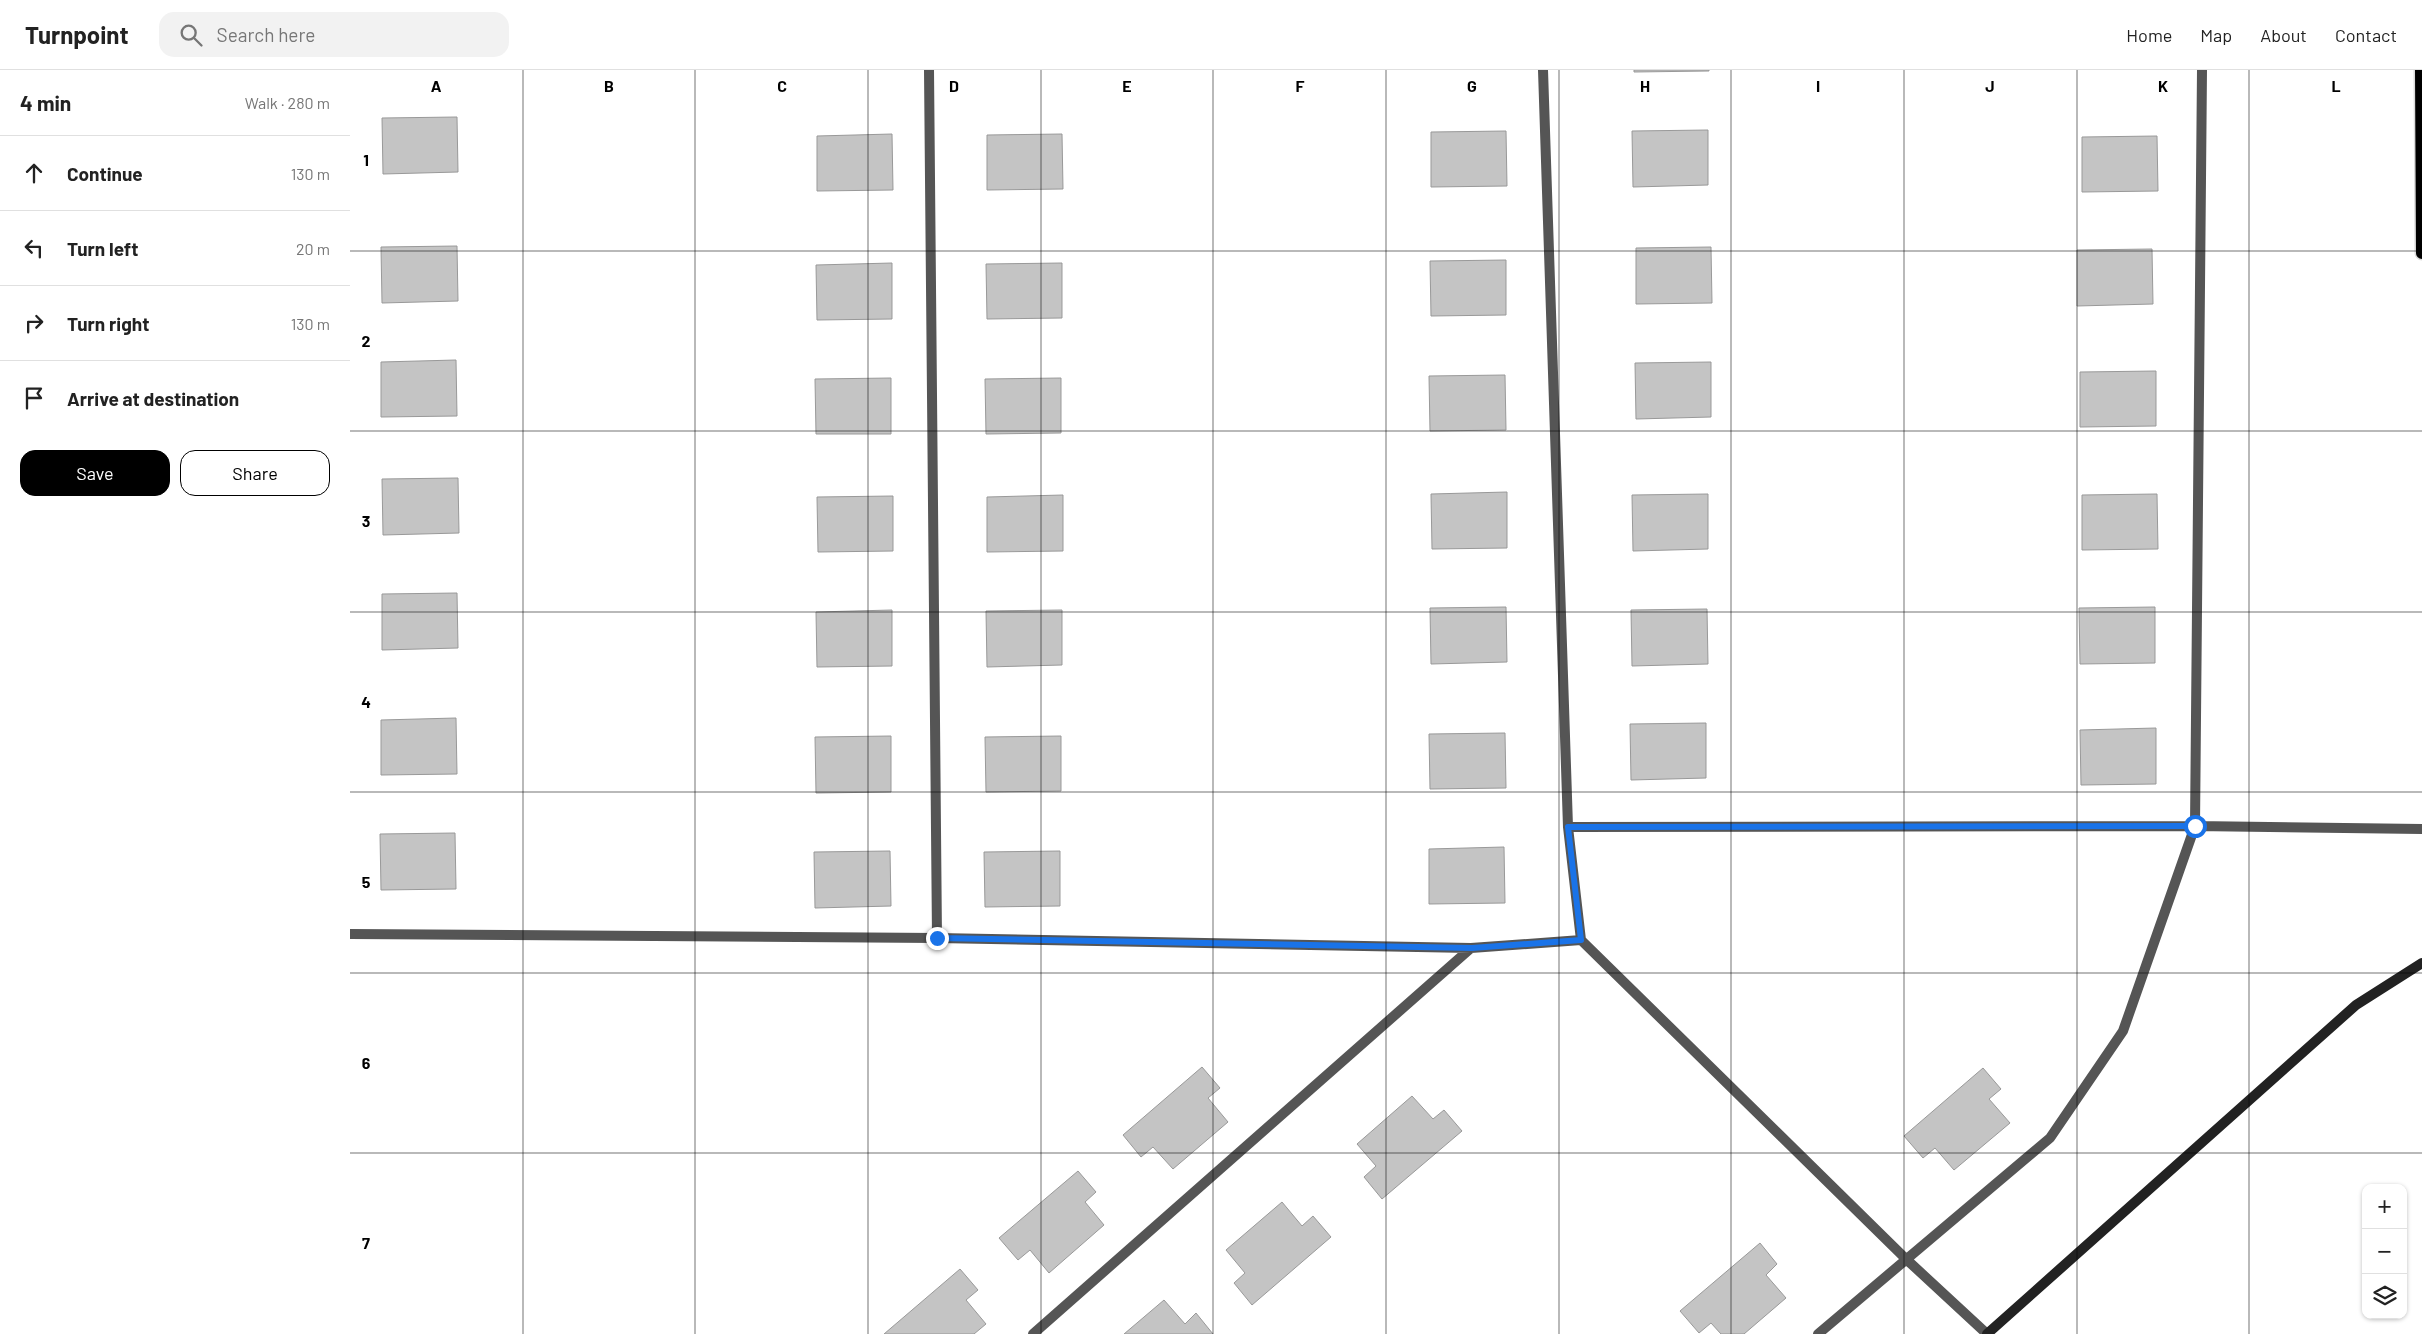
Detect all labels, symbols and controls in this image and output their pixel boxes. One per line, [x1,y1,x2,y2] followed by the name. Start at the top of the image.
[159,12,509,57] search box
[25,20,129,49] text: Turnpoint
[177,21,205,49] icon: search
[217,23,315,46] text: Search here
[2126,24,2172,46] text: Home
[2200,24,2232,46] text: Map
[2260,24,2307,46] text: About
[2335,24,2397,46] text: Contact
[431,76,442,95] text: A
[604,76,614,95] text: B
[777,76,787,95] text: C
[949,76,959,95] text: D
[1122,76,1132,95] text: E
[1296,76,1305,95] text: F
[1467,76,1477,95] text: G
[1640,76,1650,95] text: H
[1816,76,1820,95] text: I
[1985,76,1995,95] text: J
[2158,76,2168,95] text: K
[2331,76,2341,95] text: L
[20,90,71,115] text: 4 min
[245,93,330,112] text: Walk · 280 m
[363,150,369,169] text: 1
[20,159,48,187] icon: ahead
[67,162,143,185] text: Continue
[291,164,330,183] text: 130 m
[20,234,48,262] icon: left
[67,237,138,260] text: Turn left
[296,239,330,258] text: 20 m
[20,309,48,337] icon: right
[67,312,149,335] text: Turn right
[291,314,330,333] text: 130 m
[362,331,371,350] text: 2
[20,384,48,412] icon: arrive
[67,387,239,410] text: Arrive at destination
[20,450,170,496] button: Save
[180,450,330,496] button: Share
[362,511,370,530] text: 3
[361,692,371,711] text: 4
[2184,815,2207,838] route start
[362,872,371,891] text: 5
[926,927,949,950] route end
[362,1053,371,1072] text: 6
[2362,1184,2407,1319] map controls
[2362,1184,2407,1229] button: +
[2362,1229,2407,1274] button: −
[362,1233,370,1252] text: 7
[2362,1274,2407,1319] button: layers

